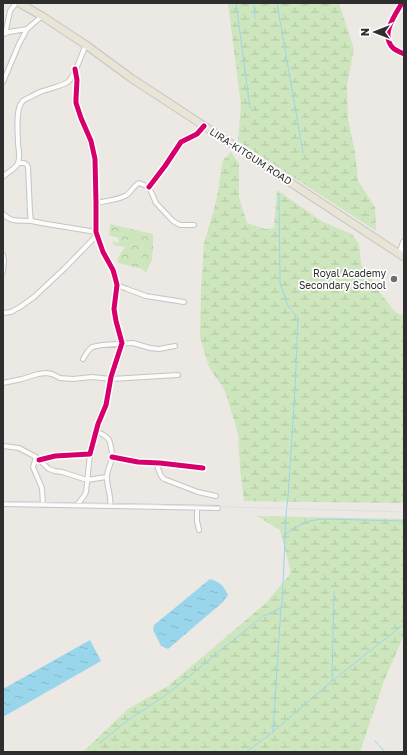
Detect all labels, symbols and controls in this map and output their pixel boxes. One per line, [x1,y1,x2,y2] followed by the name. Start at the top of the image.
[355,12,395,52] north arrow
[358,28,371,36] text: N
[208,125,294,187] street label: LIRA-KITGUM ROAD
[299,267,386,291] place label: Royal Academy Secondary School
[389,274,399,284] marker: Royal Academy Secondary School

